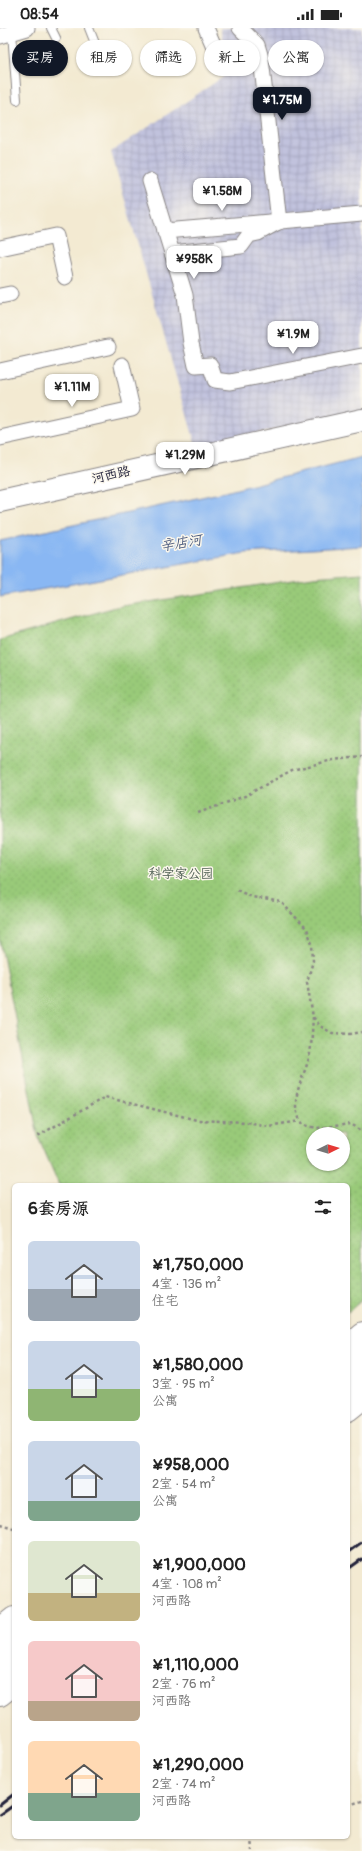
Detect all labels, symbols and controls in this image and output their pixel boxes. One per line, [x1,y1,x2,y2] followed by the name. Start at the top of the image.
[20,5,59,24] text: 08:54
[12,40,68,76] chip: 买房
[76,40,132,76] chip: 租房
[140,40,196,76] chip: 筛选
[204,40,260,76] chip: 新上
[268,40,324,76] chip: 公寓
[249,87,315,121] pin: ¥1.75M
[262,92,302,108] text: ¥1.75M
[189,178,255,212] pin: ¥1.58M
[202,183,242,199] text: ¥1.58M
[166,246,222,280] pin: ¥958K
[175,251,213,267] text: ¥958K
[265,321,321,355] pin: ¥1.9M
[276,326,310,342] text: ¥1.9M
[39,374,105,408] pin: ¥1.11M
[54,379,90,395] text: ¥1.11M
[152,442,218,476] pin: ¥1.29M
[165,447,205,463] text: ¥1.29M
[90,463,132,487] street label: 河西路
[159,531,205,555] water label: 辛店河
[148,866,214,882] park label: 科学家公园
[306,1127,350,1171] north arrow
[306,1127,350,1171] map controls
[312,1196,334,1218] icon: filters
[28,1198,89,1219] text: 6套房源
[152,1254,244,1275] text: ¥1,750,000
[60,1257,108,1305] icon: home
[152,1276,221,1292] text: 4室 · 136 m²
[152,1293,178,1309] text: 住宅
[152,1354,243,1375] text: ¥1,580,000
[60,1357,108,1405] icon: home
[152,1376,215,1392] text: 3室 · 95 m²
[152,1393,178,1409] text: 公寓
[152,1454,230,1475] text: ¥958,000
[60,1457,108,1505] icon: home
[152,1476,216,1492] text: 2室 · 54 m²
[152,1493,178,1509] text: 公寓
[152,1554,246,1575] text: ¥1,900,000
[60,1557,108,1605] icon: home
[152,1576,222,1592] text: 4室 · 108 m²
[152,1593,191,1609] text: 河西路
[152,1654,239,1675] text: ¥1,110,000
[60,1657,108,1705] icon: home
[152,1676,215,1692] text: 2室 · 76 m²
[152,1693,191,1709] text: 河西路
[152,1754,244,1775] text: ¥1,290,000
[60,1757,108,1805] icon: home
[152,1776,215,1792] text: 2室 · 74 m²
[152,1793,191,1809] text: 河西路

